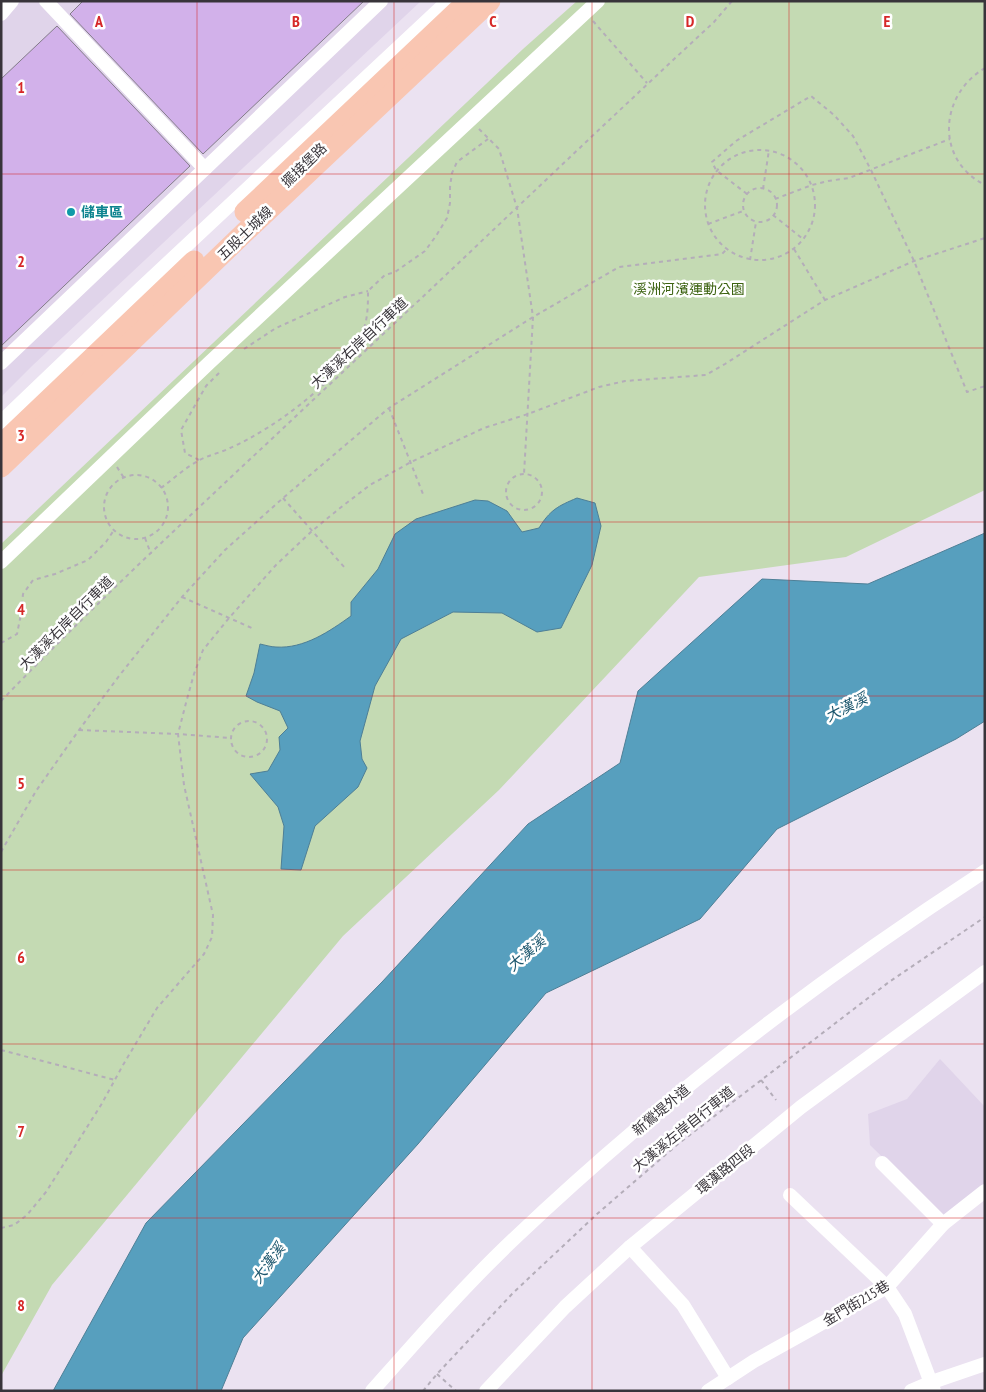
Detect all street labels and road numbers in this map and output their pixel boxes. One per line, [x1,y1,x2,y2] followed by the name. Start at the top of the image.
[278,139,330,191] street label: 擺接堡路
[214,202,276,264] street label: 五股土城線
[307,293,411,393] street label: 大漢溪右岸自行車道
[15,572,117,674] street label: 大漢溪右岸自行車道
[628,1081,694,1139] street label: 新鶯堤外道
[628,1082,738,1176] street label: 大漢溪左岸自行車道
[692,1140,758,1198] street label: 環漢路四段
[819,1276,893,1330] street label: 金門街215巷

